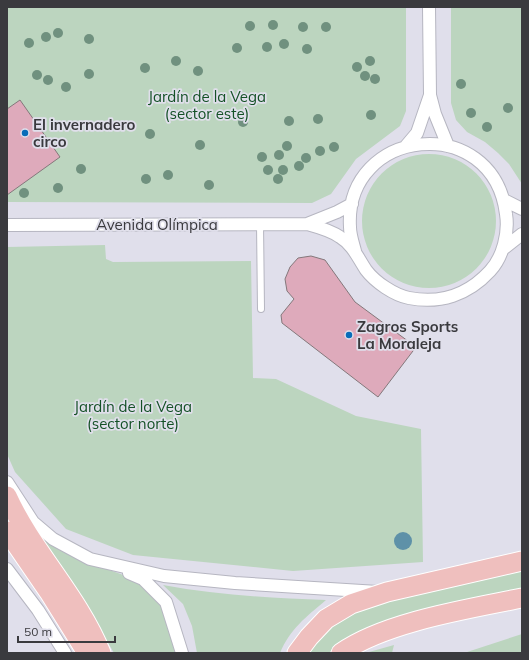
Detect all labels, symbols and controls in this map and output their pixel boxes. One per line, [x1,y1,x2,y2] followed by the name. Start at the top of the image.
[148,87,266,123] park label: Jardín de la Vega (sector este)
[33,115,136,151] place label: El invernadero circo
[20,128,30,138] marker: El invernadero circo
[96,215,218,234] street label: Avenida Olímpica
[357,317,458,353] place label: Zagros Sports La Moraleja
[344,330,354,340] marker: Zagros Sports La Moraleja
[74,397,192,433] park label: Jardín de la Vega (sector norte)
[18,618,115,644] scale bar
[24,624,52,639] text: 50 m

